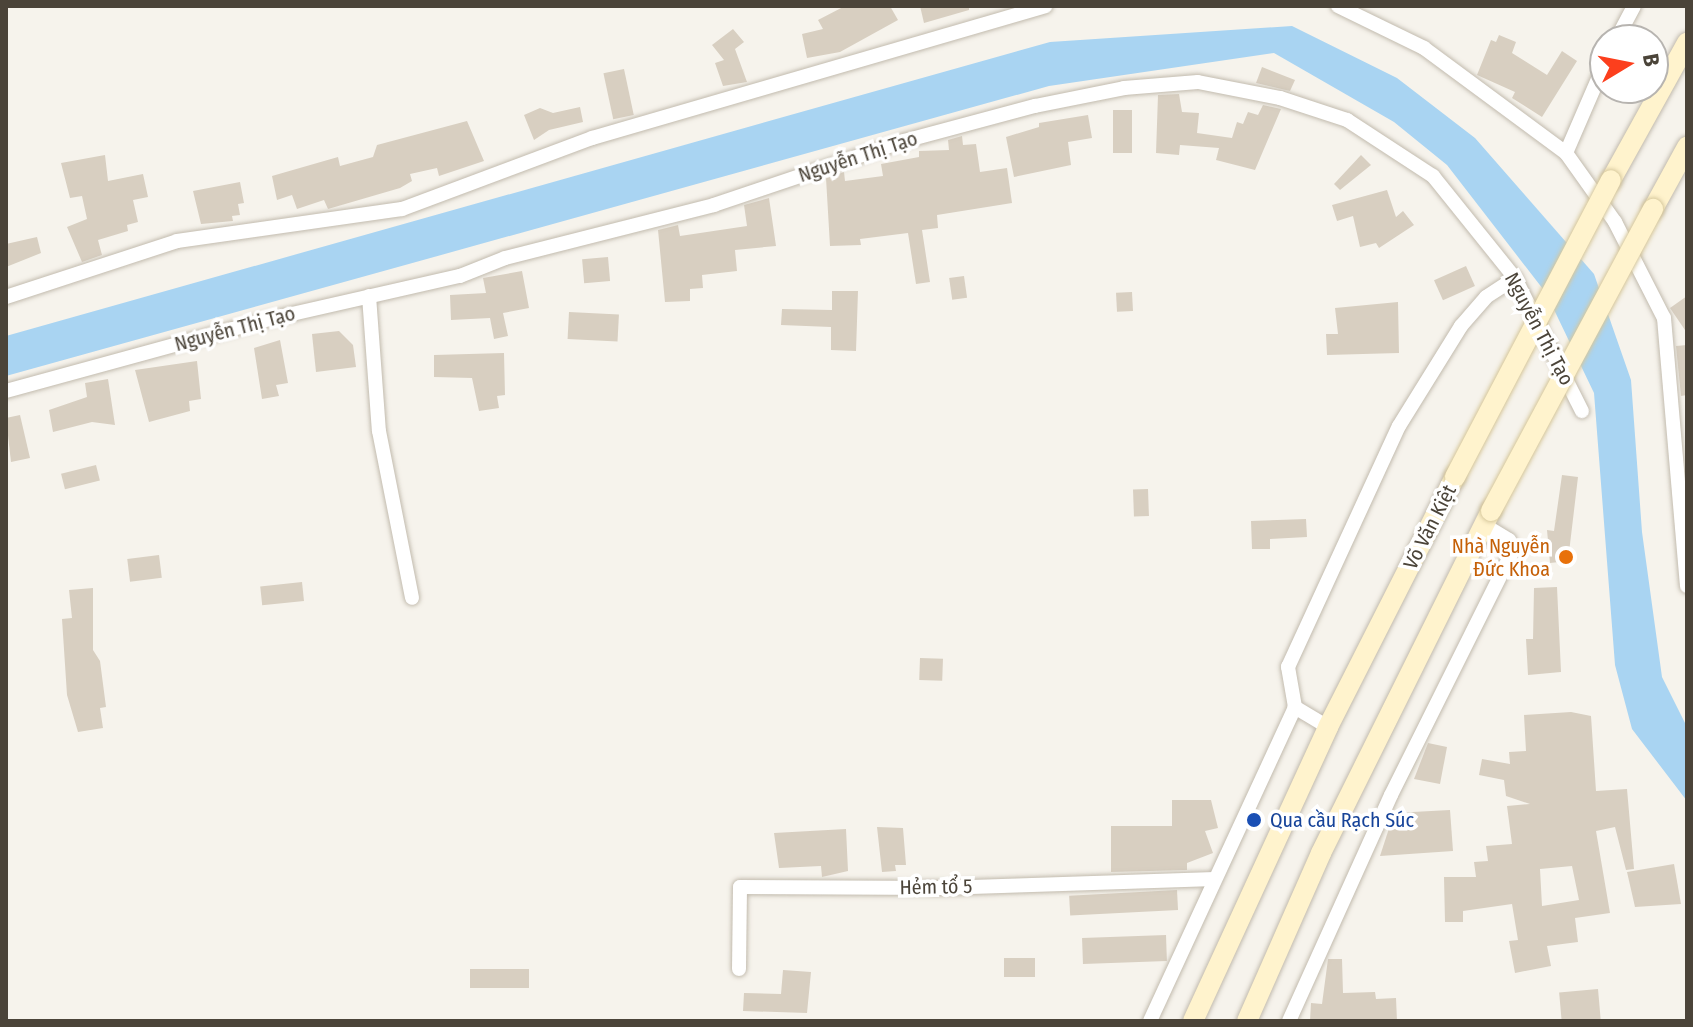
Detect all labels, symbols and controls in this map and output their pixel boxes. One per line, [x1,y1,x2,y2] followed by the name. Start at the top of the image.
[1589,24,1669,104] north arrow
[1637,52,1666,68] text: B
[795,126,921,188] street label: Nguyễn Thị Tạo
[1499,269,1579,389] street label: Nguyễn Thị Tạo
[172,301,298,357] street label: Nguyễn Thị Tạo
[1399,481,1461,573] street label: Võ Văn Kiệt
[1452,534,1550,581] place label: Nhà Nguyễn Đức Khoa
[1557,548,1575,566] marker: Nhà Nguyễn Đức Khoa
[1270,808,1414,832] place label: Qua cầu Rạch Súc
[1245,811,1263,829] marker: Qua cầu Rạch Súc
[899,874,973,900] street label: Hẻm tổ 5

